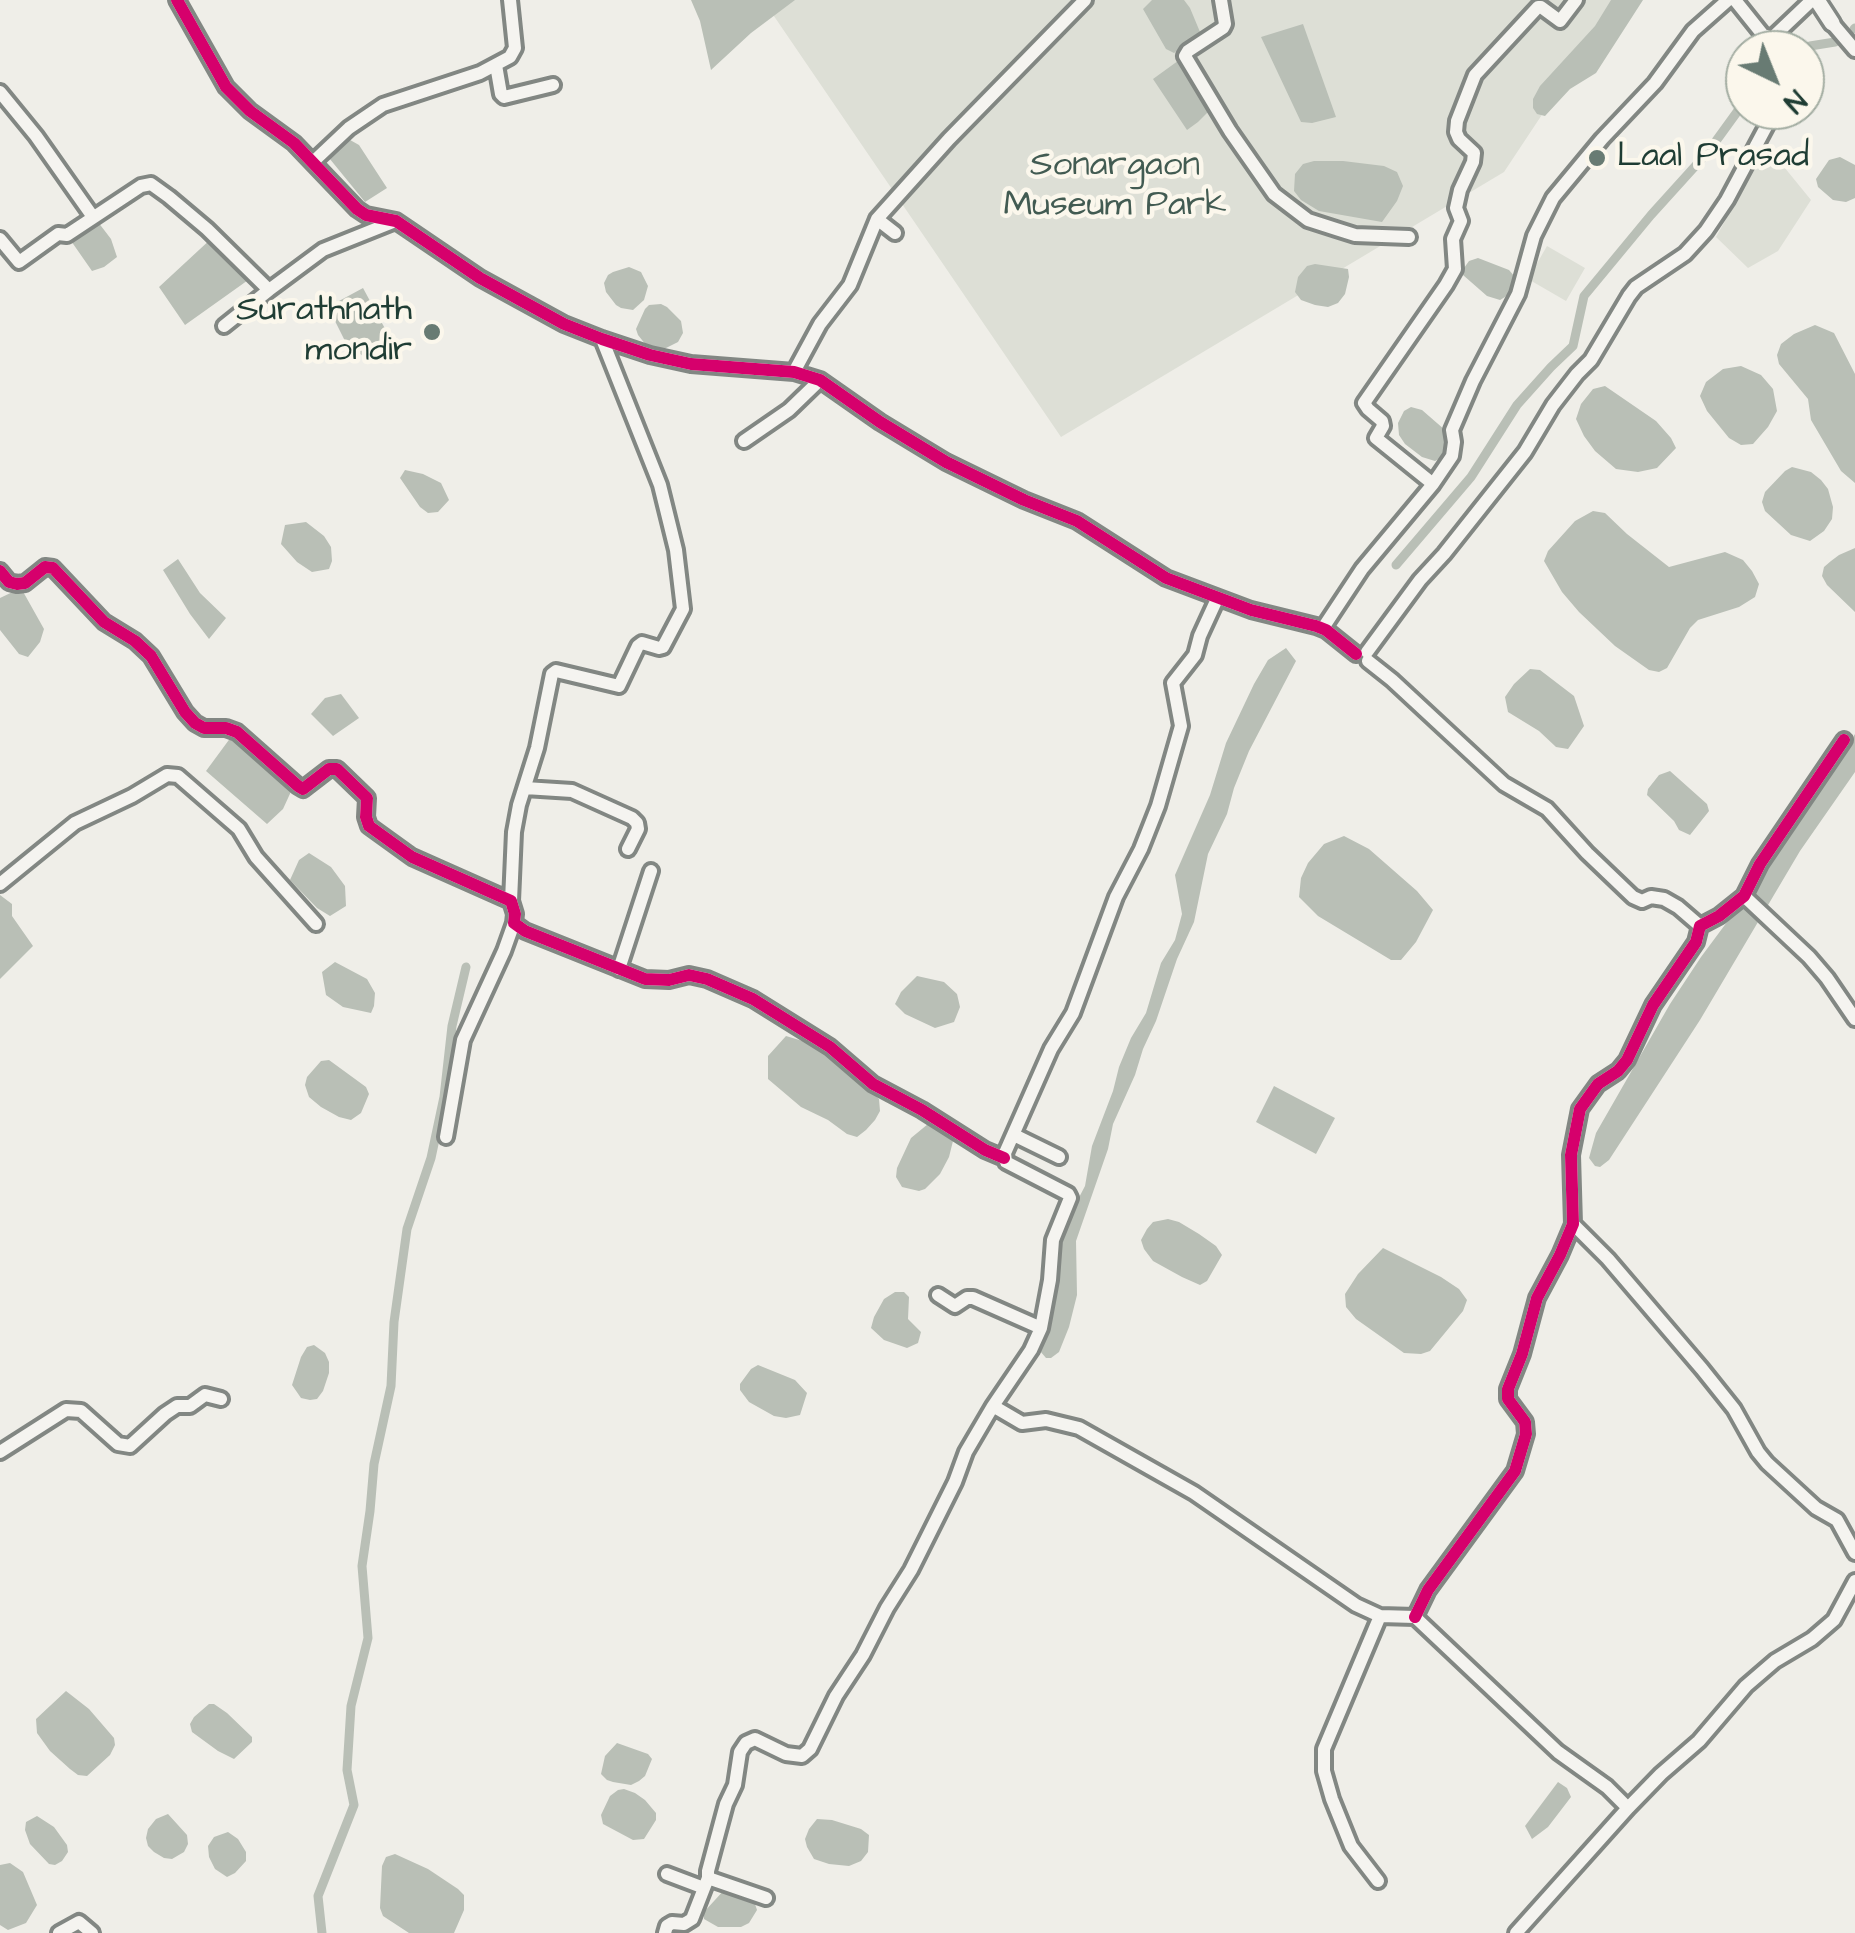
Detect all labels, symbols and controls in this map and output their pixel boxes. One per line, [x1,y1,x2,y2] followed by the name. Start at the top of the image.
[1725,30,1825,130] north arrow
[1775,81,1814,121] text: N
[1617,137,1809,179] place label: Laal Prasad
[1003,146,1227,228] park label: Sonargaon Museum Park
[1586,147,1608,169] marker: Laal Prasad
[236,291,412,373] place label: Surathnath mondir
[421,321,443,343] marker: Surathnath mondir

